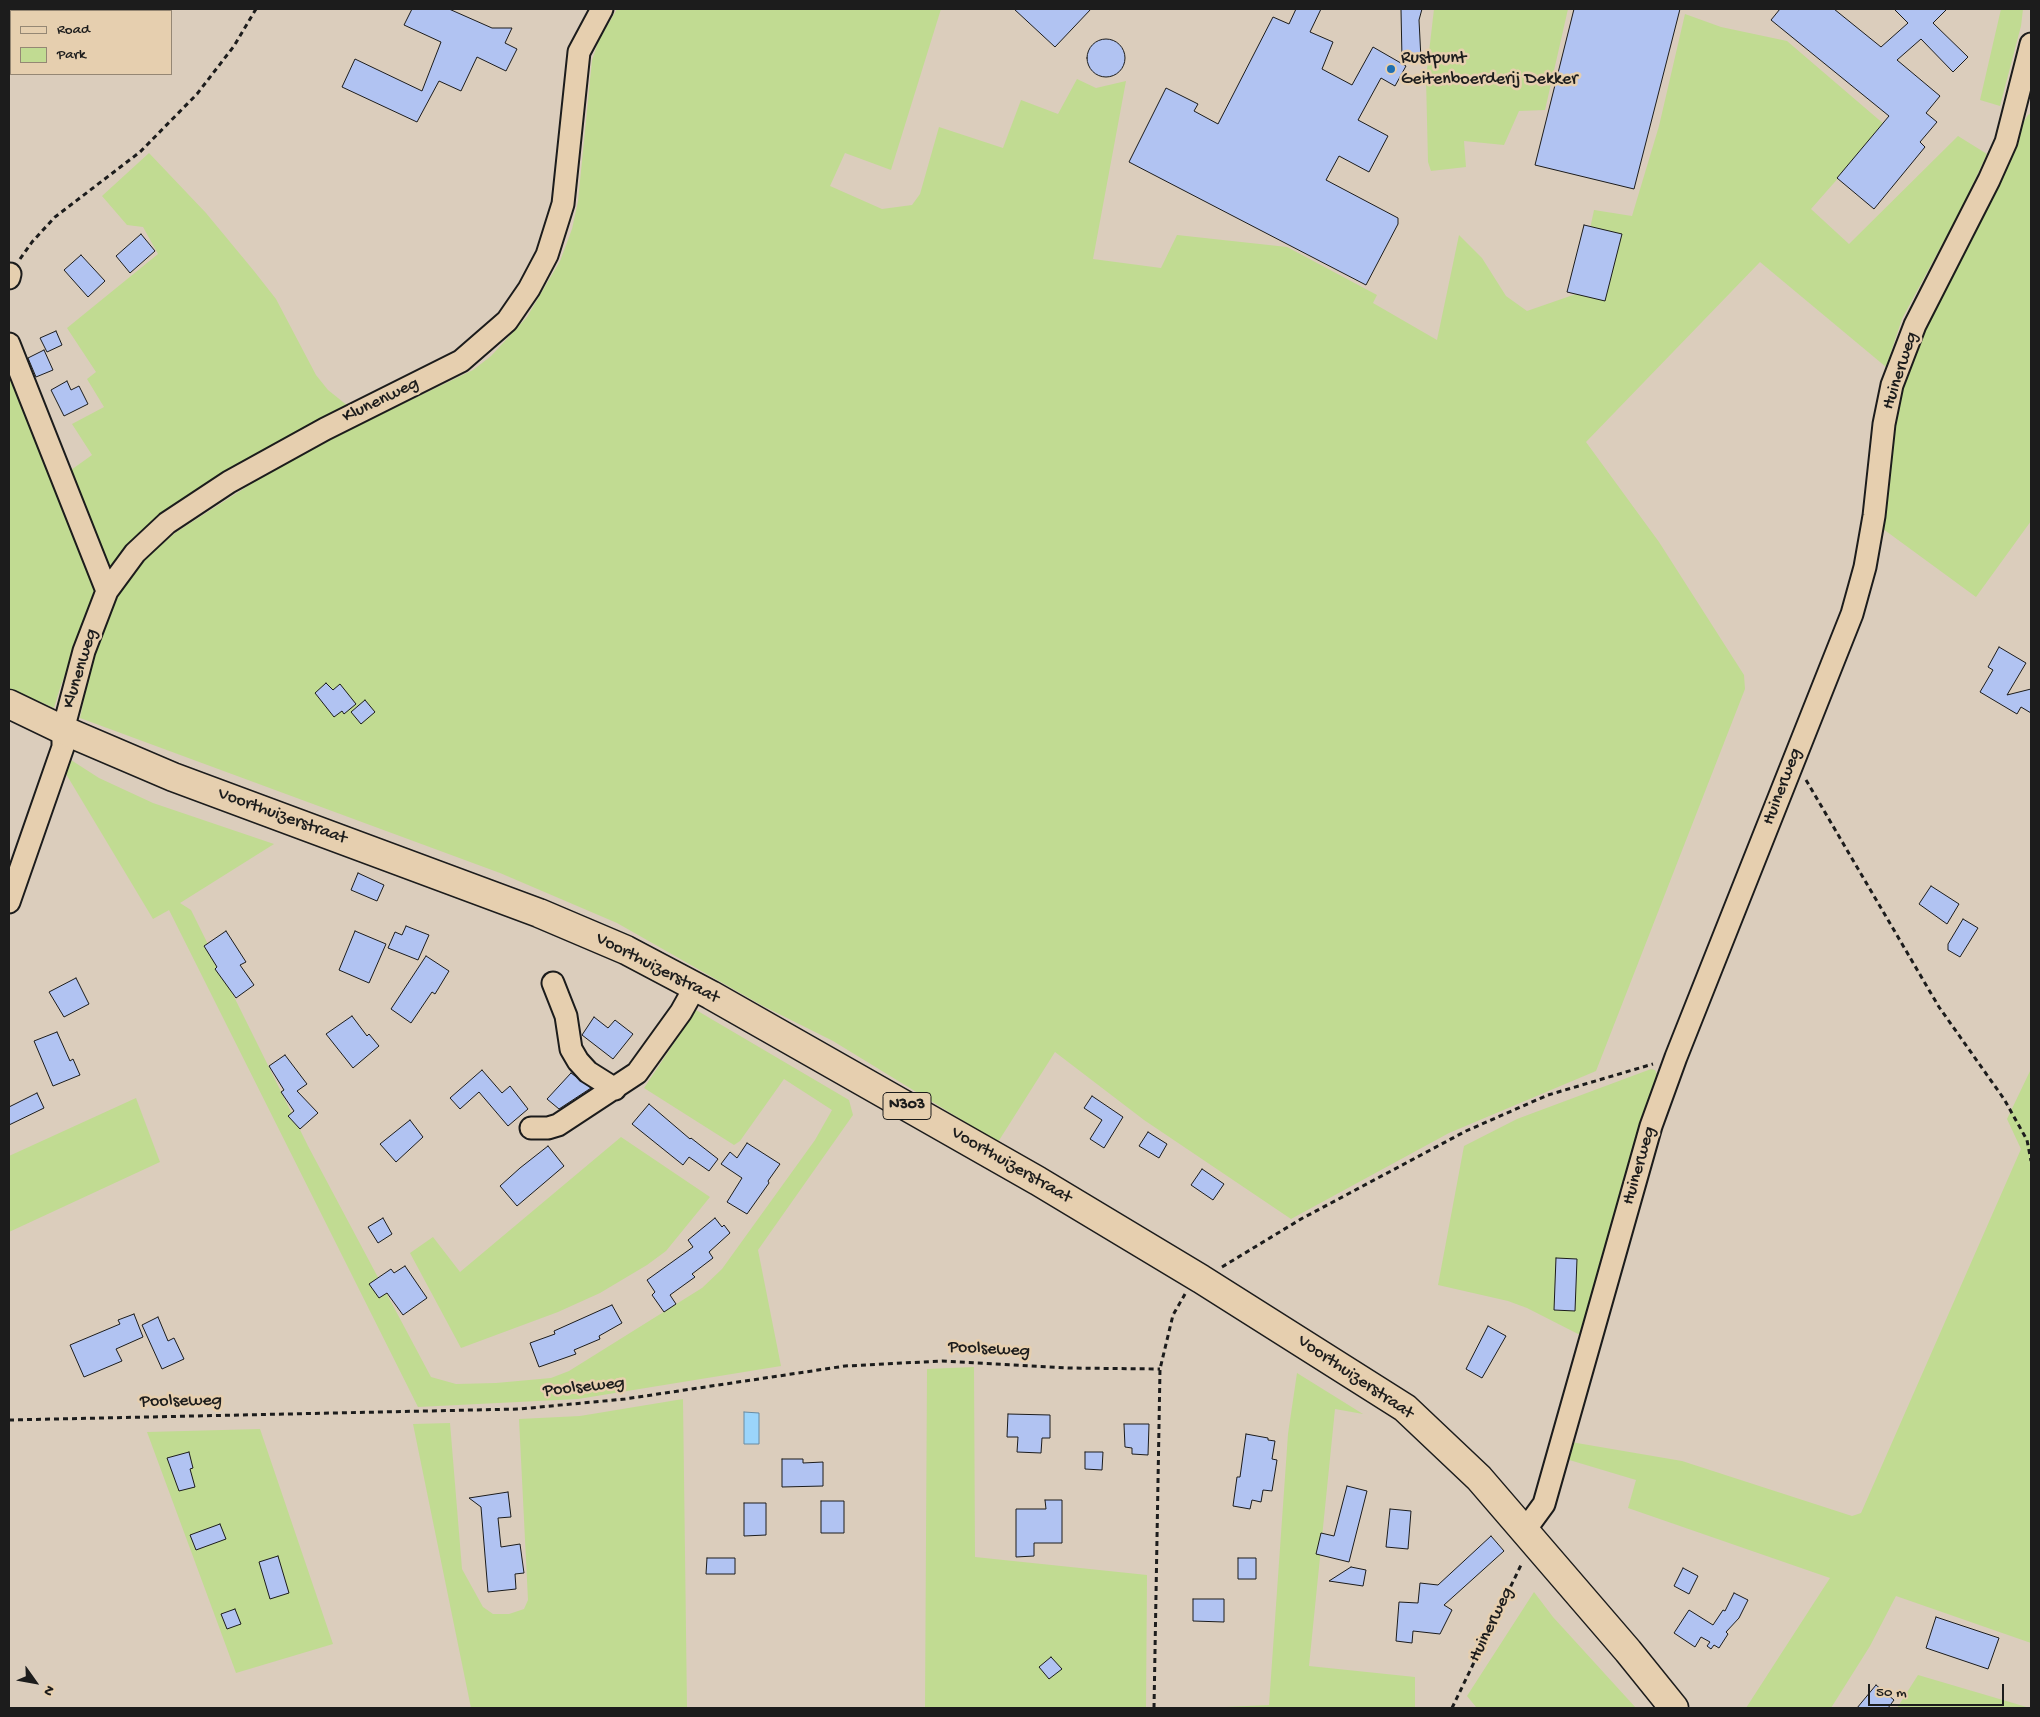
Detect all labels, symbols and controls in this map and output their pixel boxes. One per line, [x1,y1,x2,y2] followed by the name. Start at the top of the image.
[10,10,172,75] legend
[57,21,90,39] text: Road
[57,46,86,64] text: Park
[1401,48,1578,90] place label: Rustpunt Geitenboerderij Dekker
[1385,63,1397,75] marker: Rustpunt Geitenboerderij Dekker
[1878,329,1924,413] street label: Huinerweg
[339,373,423,429] street label: Klunenweg
[59,627,103,711] street label: Klunenweg
[1759,746,1807,828] street label: Huinerweg
[215,784,349,850] street label: Voorthuizerstraat
[592,929,722,1009] street label: Voorthuizerstraat
[883,1092,931,1120] road number: N303
[947,1123,1075,1209] street label: Voorthuizerstraat
[1619,1124,1661,1208] street label: Huinerweg
[1293,1331,1417,1425] street label: Voorthuizerstraat
[948,1337,1030,1363] street label: Poolseweg
[542,1373,626,1403] street label: Poolseweg
[140,1390,222,1414] street label: Poolseweg
[1465,1584,1519,1666] street label: Huinerweg
[10,1657,60,1707] north arrow
[1870,1674,2006,1706] scale bar
[39,1682,58,1699] text: N
[1876,1684,1907,1702] text: 50 m

